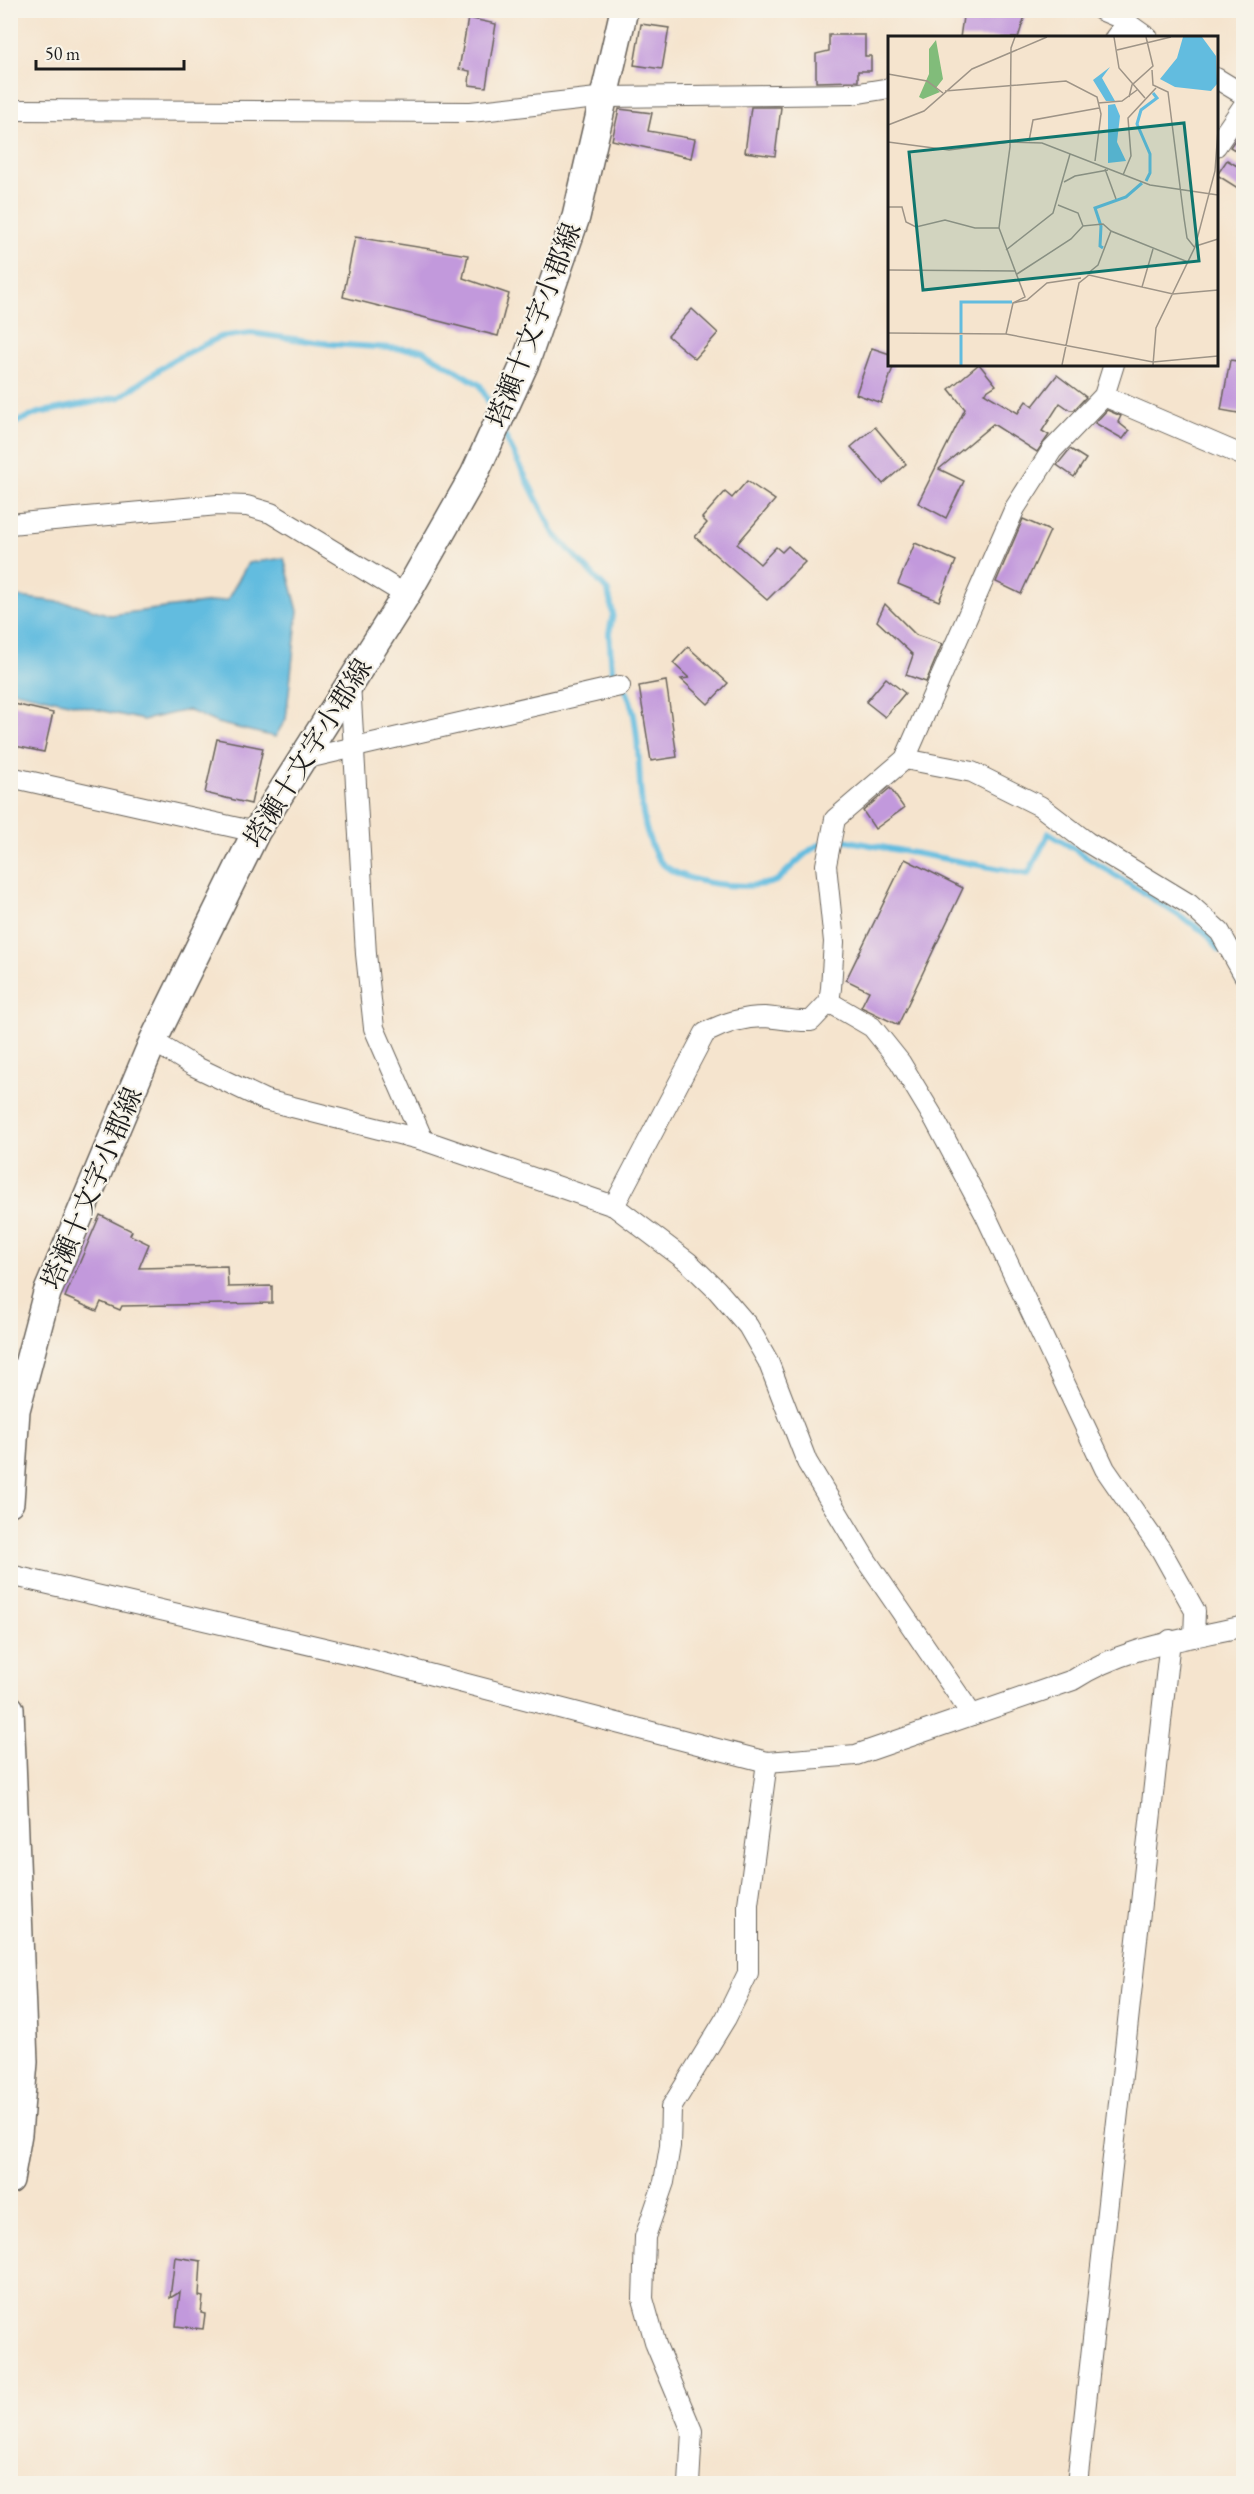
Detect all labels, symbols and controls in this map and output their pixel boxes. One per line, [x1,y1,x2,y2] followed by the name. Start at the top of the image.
[36,33,184,71] scale bar
[888,36,1218,366] inset map
[45,42,80,65] text: 50 m
[478,218,589,432] street label: 塔瀬十文字小郡線
[236,652,380,854] street label: 塔瀬十文字小郡線
[33,1082,150,1294] street label: 塔瀬十文字小郡線

